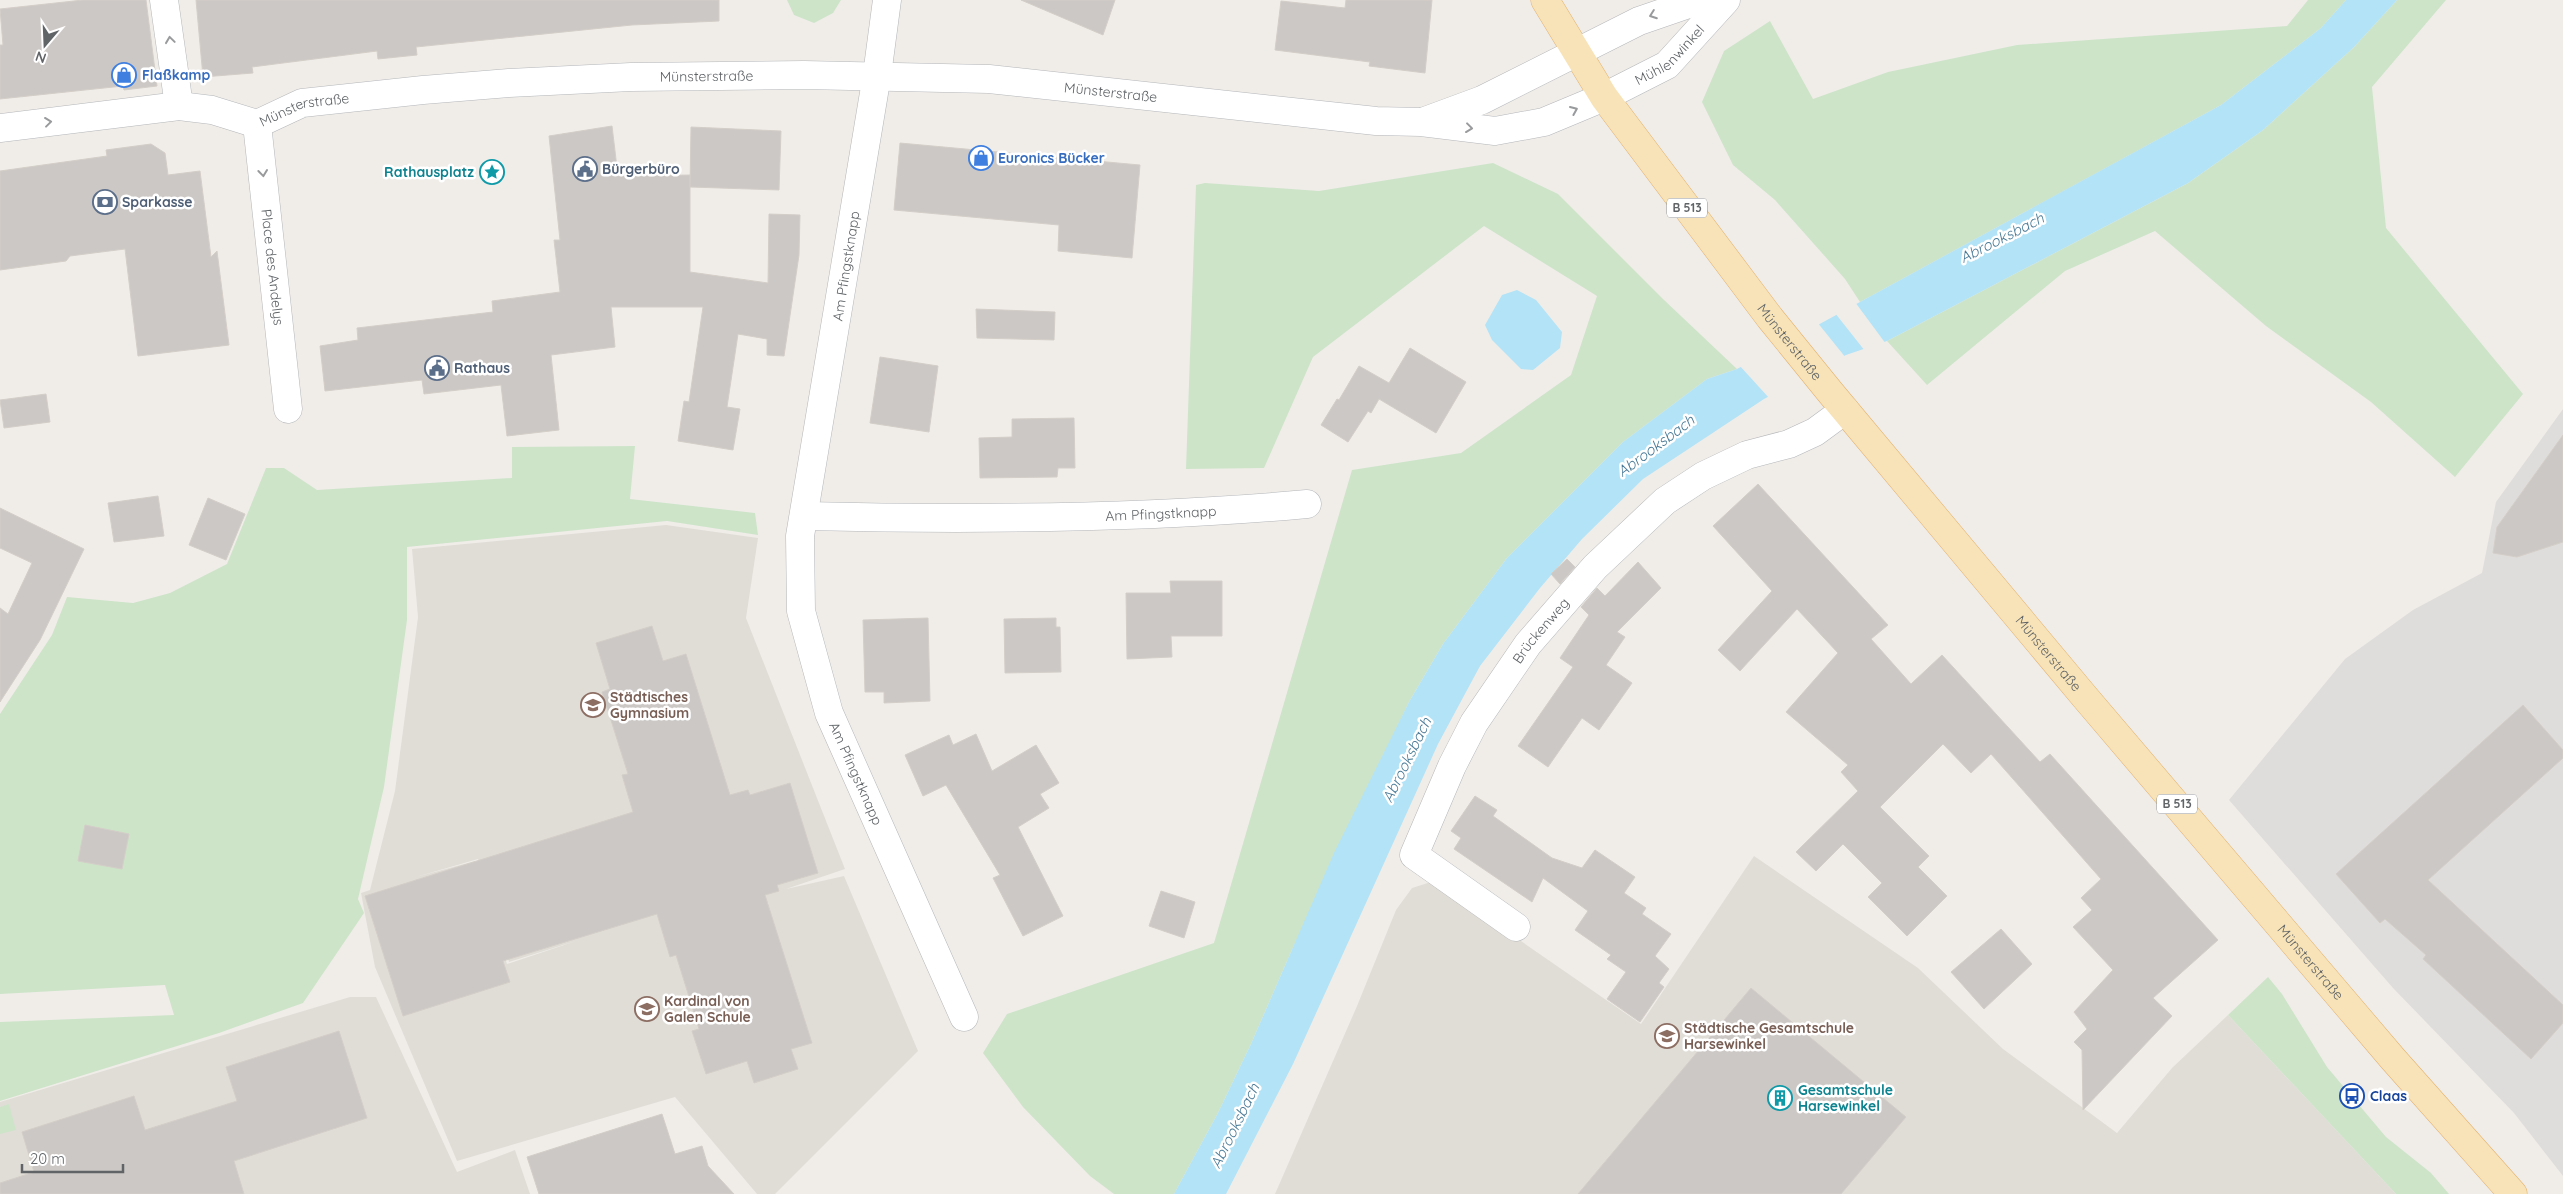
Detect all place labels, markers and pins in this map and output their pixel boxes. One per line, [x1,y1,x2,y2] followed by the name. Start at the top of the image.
[111,62,137,88] shop icon: Flaßkamp
[142,66,210,84] place label: Flaßkamp
[968,145,994,171] shop icon: Euronics Bücker
[998,149,1105,167] place label: Euronics Bücker
[572,156,598,182] public building icon: Bürgerbüro
[479,159,505,185] place icon: Rathausplatz
[602,160,680,178] place label: Bürgerbüro
[384,163,474,181] place label: Rathausplatz
[92,189,118,215] bank icon: Sparkasse
[122,193,192,211] place label: Sparkasse
[424,355,450,381] public building icon: Rathaus
[454,359,510,377] place label: Rathaus
[610,688,689,722] place label: Städtisches Gymnasium
[580,692,606,718] school or university icon: Städtisches Gymnasium
[664,992,751,1026] place label: Kardinal von Galen Schule
[634,996,660,1022] school or university icon: Kardinal von Galen Schule
[1684,1019,1854,1053] place label: Städtische Gesamtschule Harsewinkel
[1654,1023,1680,1049] school or university icon: Städtische Gesamtschule Harsewinkel
[1798,1081,1893,1115] place label: Gesamtschule Harsewinkel
[2339,1083,2365,1109] bus stop icon: Claas
[1767,1085,1793,1111] building icon: Gesamtschule Harsewinkel
[2370,1087,2407,1105] place label: Claas

